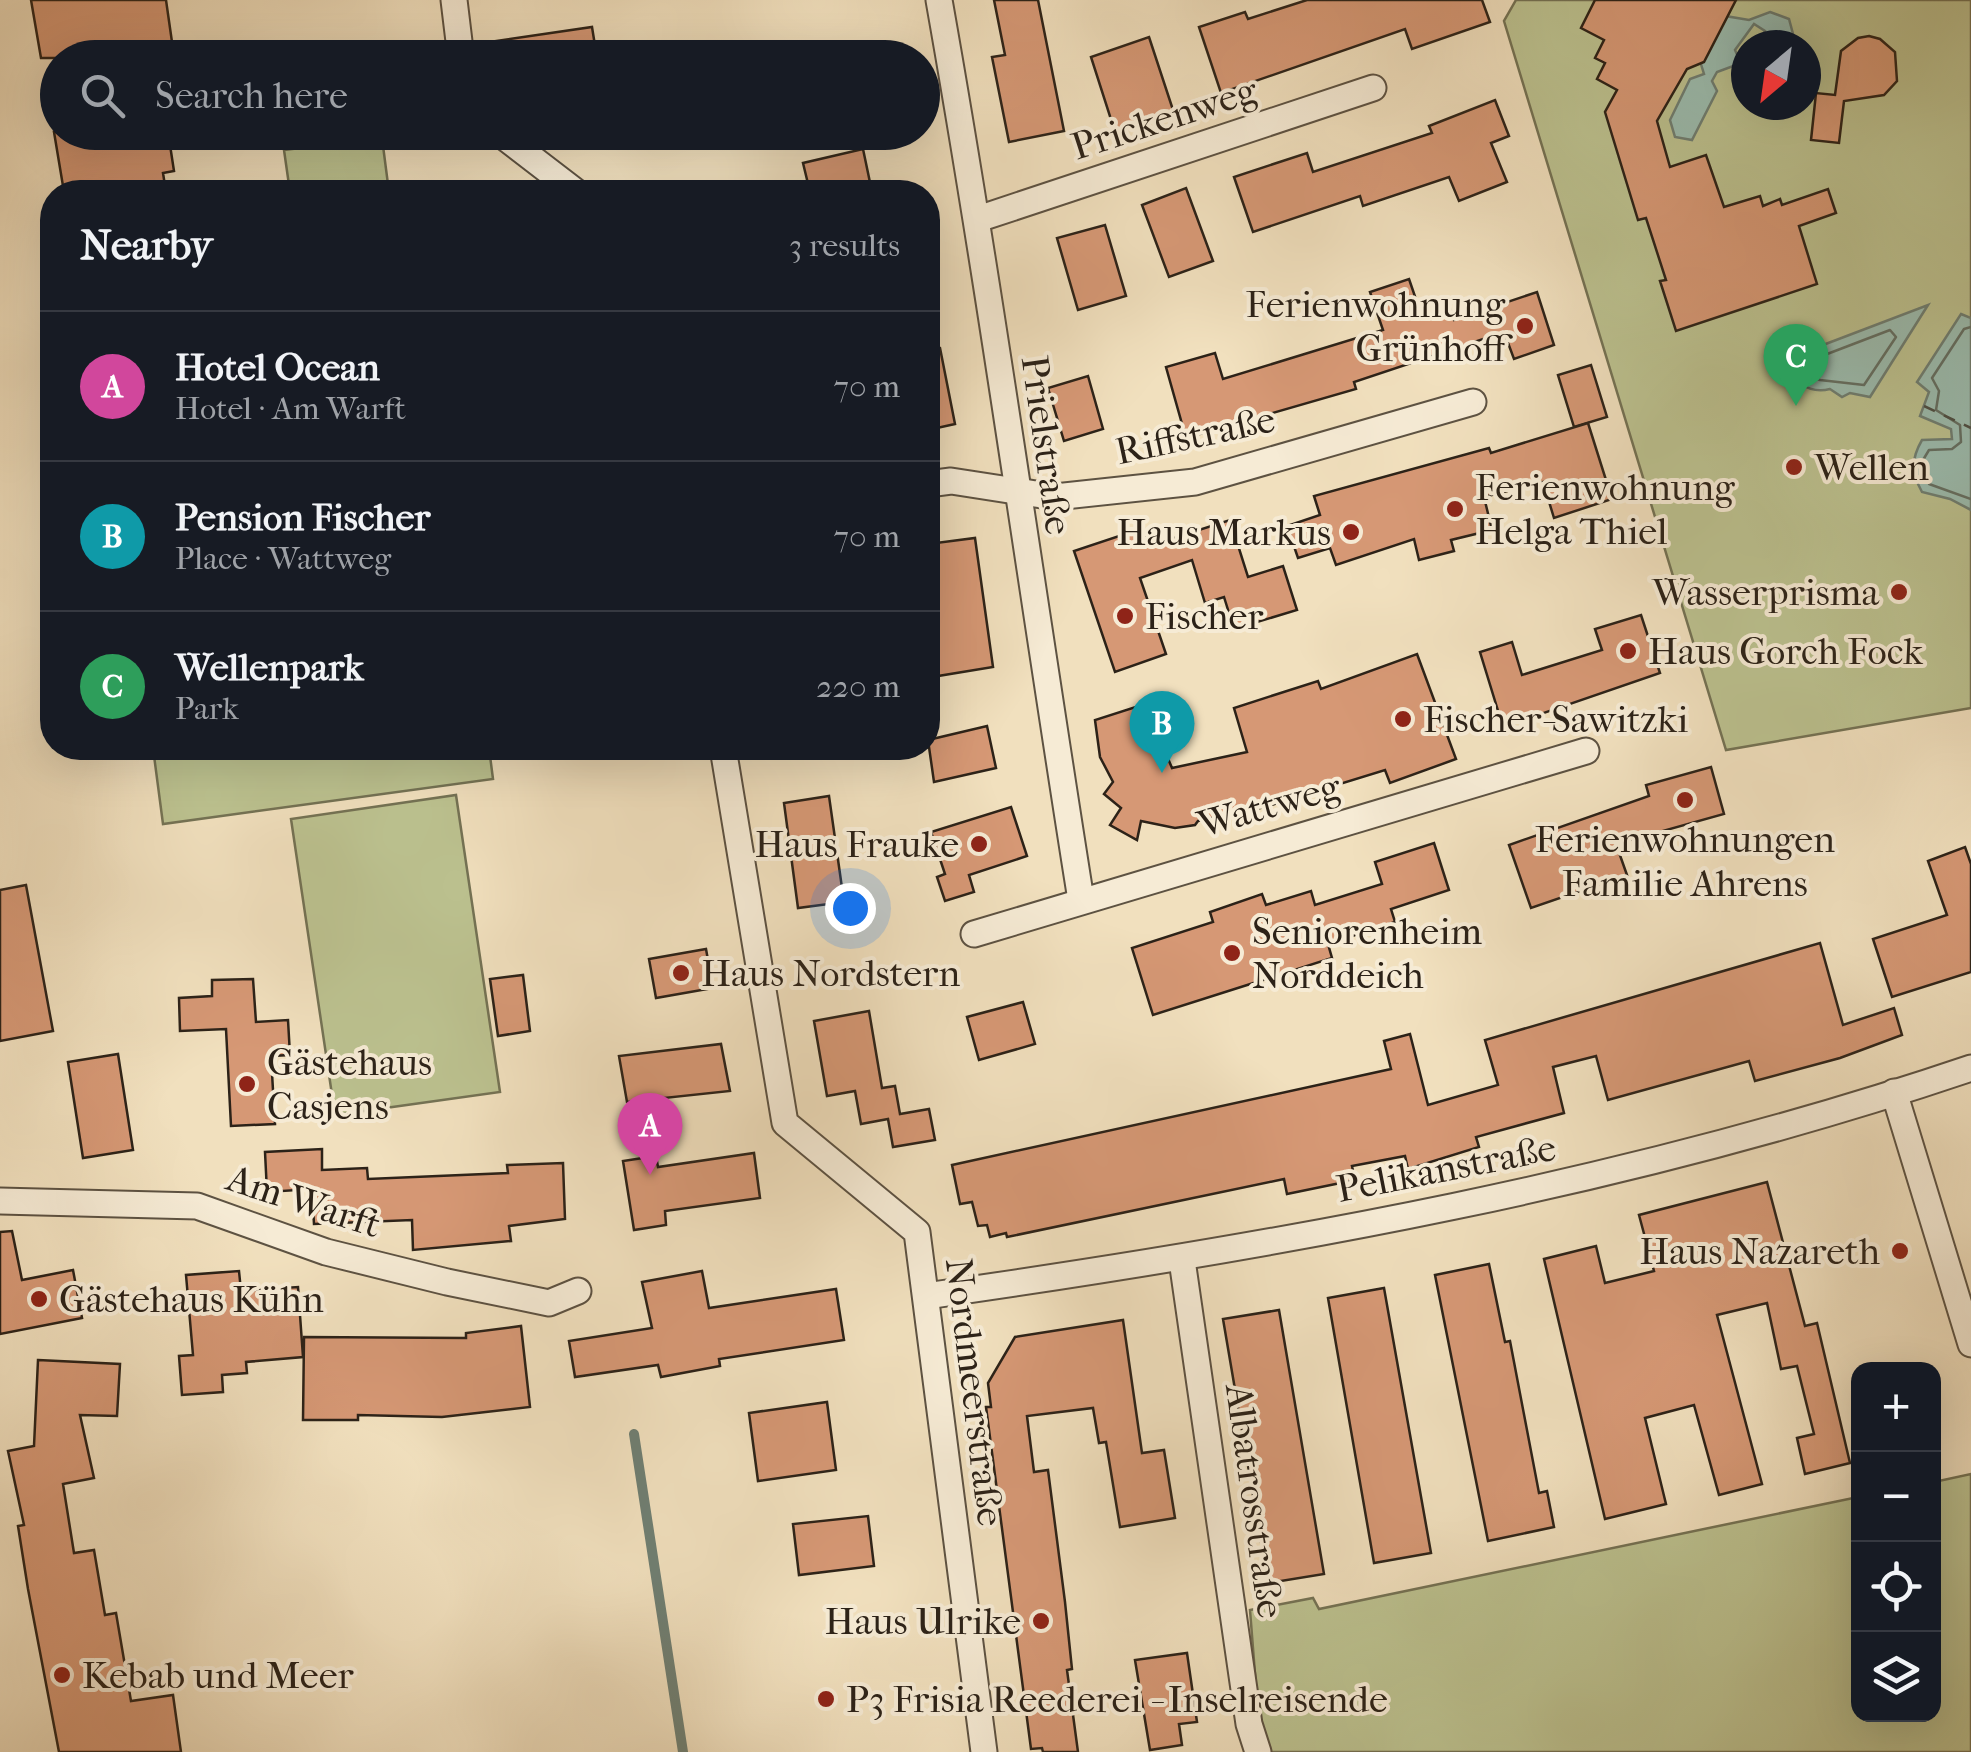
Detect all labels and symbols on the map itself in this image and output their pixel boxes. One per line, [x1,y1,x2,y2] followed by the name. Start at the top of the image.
[1731,30,1821,120] north arrow
[1066,67,1263,170] street label: Prickenweg
[1245,282,1514,371] place label: Ferienwohnung Grünhoff
[1514,315,1536,337] marker: Ferienwohnung Grünhoff
[1764,324,1828,406] pin: C
[1012,353,1081,537] street label: Prielstraße
[1111,397,1279,474] street label: Riffstraße
[1813,445,1929,490] place label: Wellen
[1783,456,1805,478] marker: Wellen
[1475,465,1735,554] place label: Ferienwohnung Helga Thiel
[1444,498,1466,520] marker: Ferienwohnung Helga Thiel
[1117,510,1331,555] place label: Haus Markus
[1340,521,1362,543] marker: Haus Markus
[1651,570,1879,615] place label: Wasserprisma
[1888,581,1910,603] marker: Wasserprisma
[1145,594,1264,639] place label: Fischer
[1114,605,1136,627] marker: Fischer
[1648,629,1923,674] place label: Haus Gorch Fock
[1617,640,1639,662] marker: Haus Gorch Fock
[1130,690,1194,773] pin: B
[1423,697,1688,742] place label: Fischer-Sawitzki
[1392,708,1414,730] marker: Fischer-Sawitzki
[1192,764,1346,848] street label: Wattweg
[1674,789,1696,811] marker: Ferienwohnungen Familie Ahrens
[1535,817,1835,906] place label: Ferienwohnungen Familie Ahrens
[755,822,959,867] place label: Haus Frauke
[968,833,990,855] marker: Haus Frauke
[825,883,876,934] your location
[1252,909,1482,998] place label: Seniorenheim Norddeich
[1221,942,1243,964] marker: Seniorenheim Norddeich
[701,951,960,996] place label: Haus Nordstern
[670,962,692,984] marker: Haus Nordstern
[267,1040,432,1129] place label: Gästehaus Casjens
[236,1073,258,1095] marker: Gästehaus Casjens
[618,1092,682,1175] pin: A
[1333,1125,1560,1212] street label: Pelikanstraße
[219,1155,387,1248] street label: Am Warft
[1639,1229,1880,1274] place label: Haus Nazareth
[1889,1240,1911,1262] marker: Haus Nazareth
[936,1255,1013,1529] street label: Nordmeerstraße
[59,1277,324,1322] place label: Gästehaus Kühn
[28,1288,50,1310] marker: Gästehaus Kühn
[1216,1379,1293,1621] street label: Albatrosstraße
[825,1599,1021,1644] place label: Haus Ulrike
[1030,1610,1052,1632] marker: Haus Ulrike
[82,1653,354,1698] place label: Kebab und Meer
[51,1664,73,1686] marker: Kebab und Meer
[846,1677,1388,1722] place label: P3 Frisia Reederei - Inselreisende
[815,1688,837,1710] marker: P3 Frisia Reederei - Inselreisende

